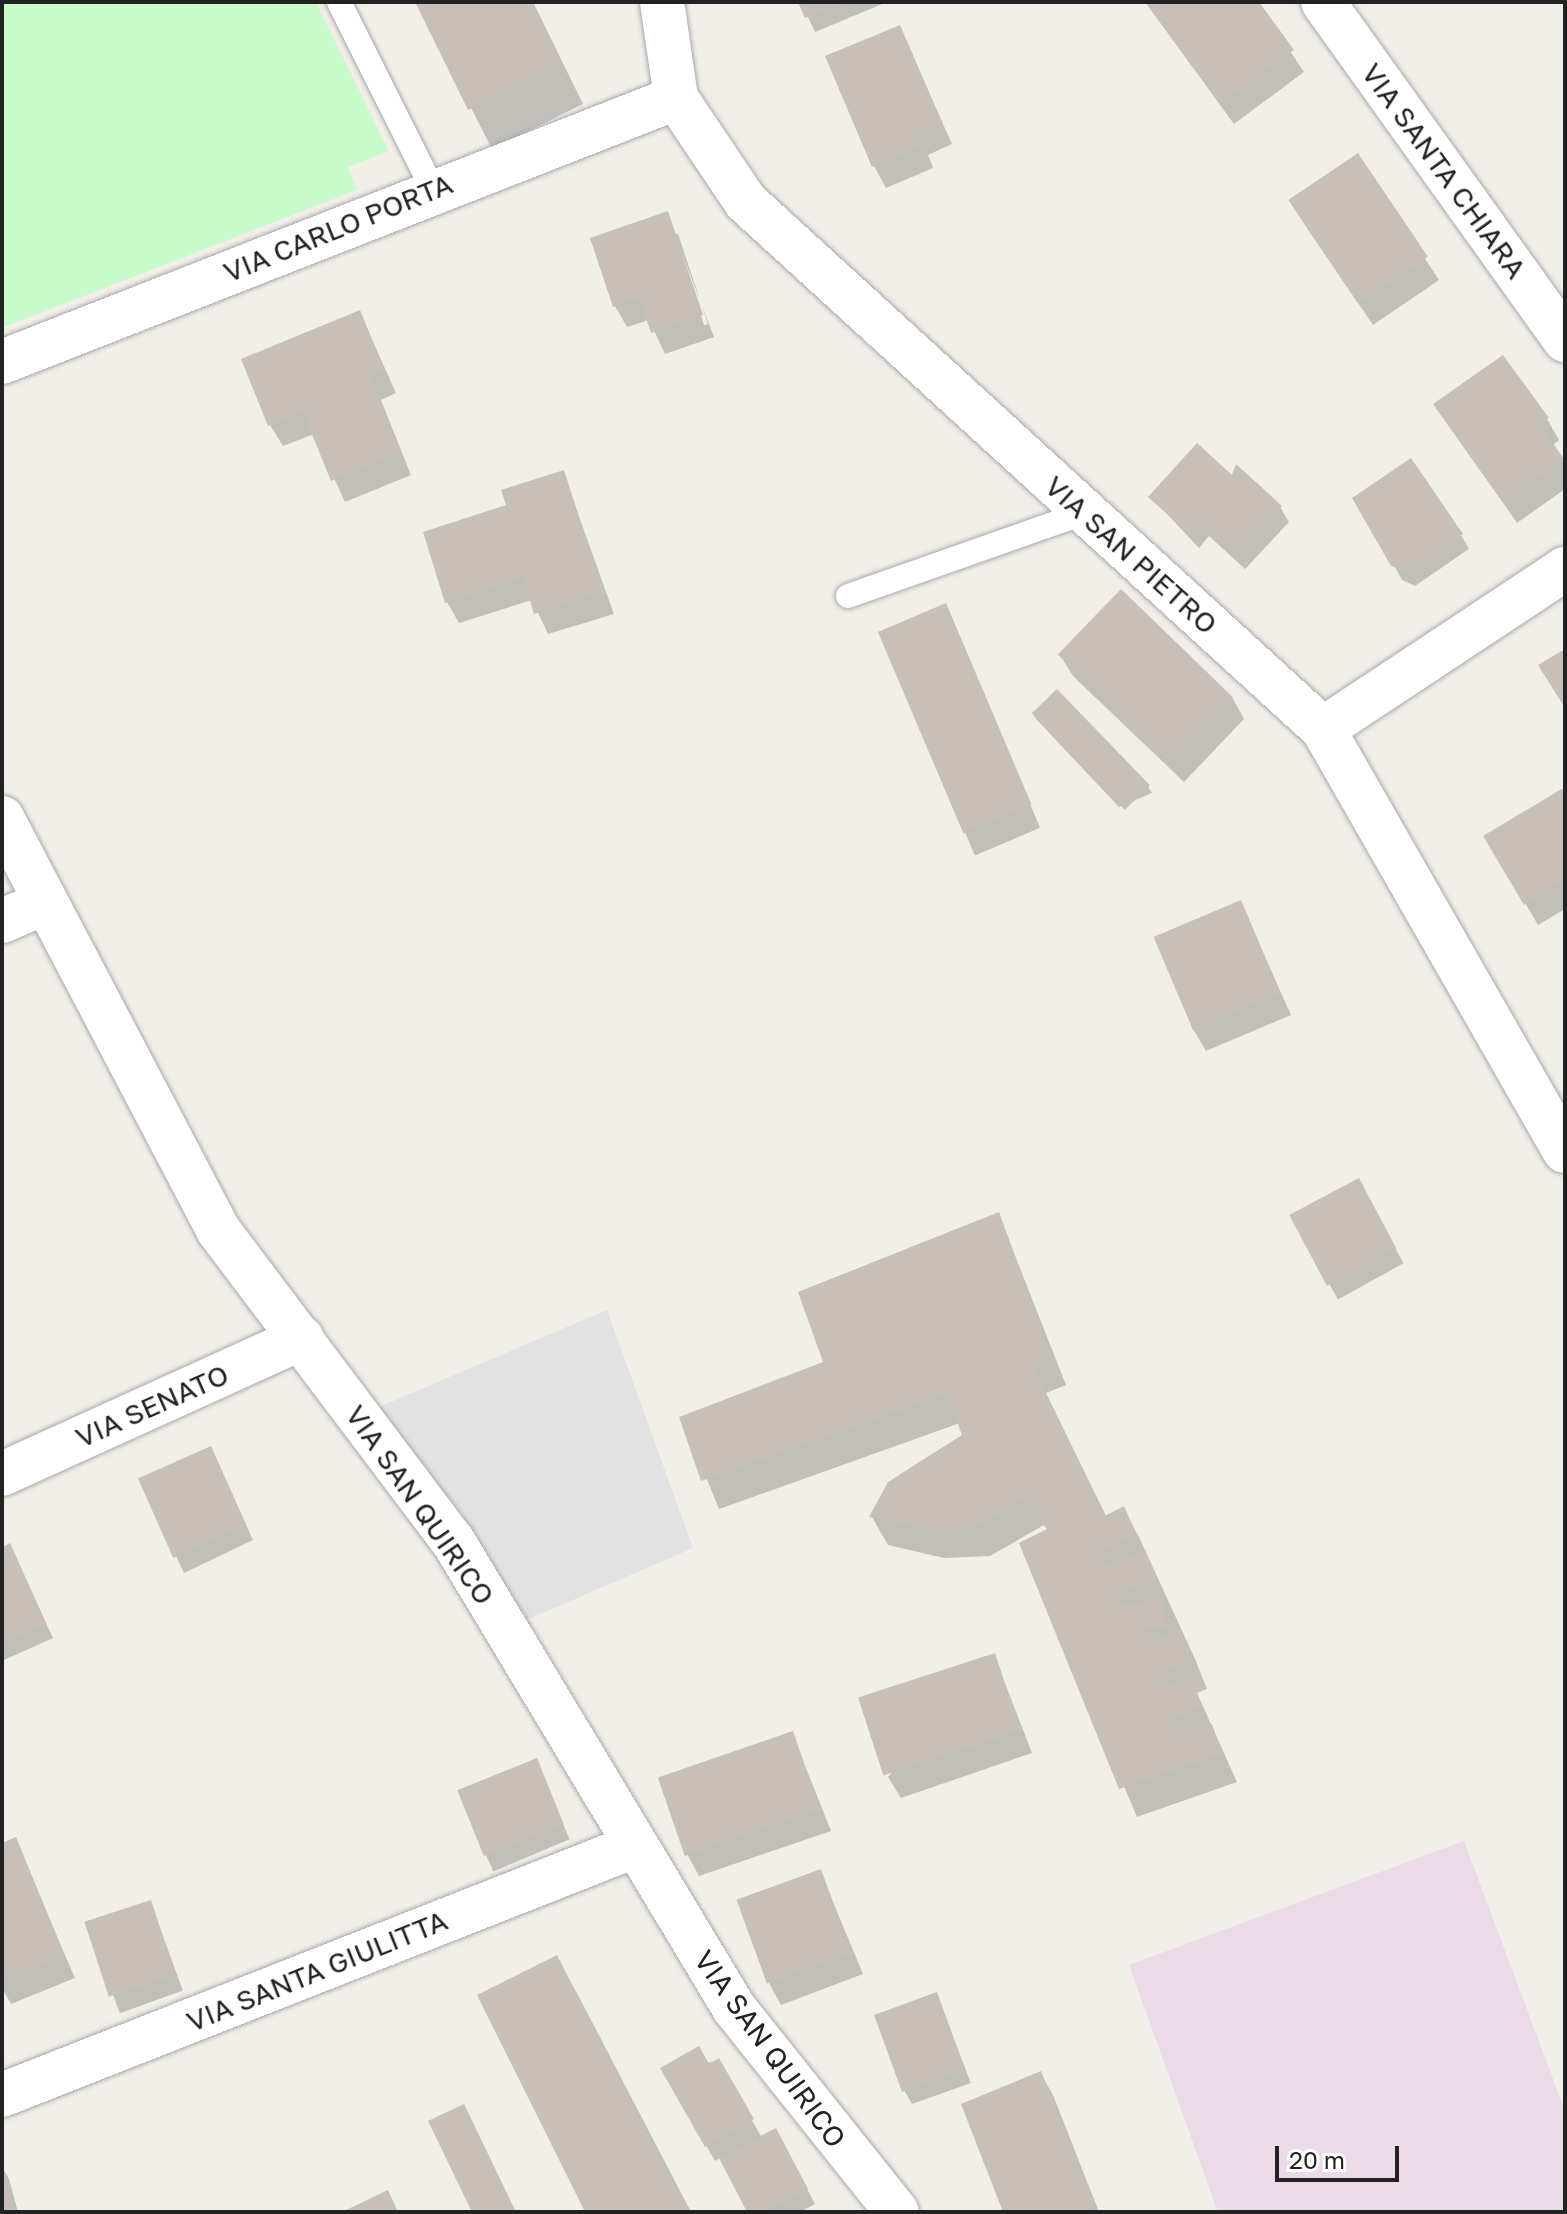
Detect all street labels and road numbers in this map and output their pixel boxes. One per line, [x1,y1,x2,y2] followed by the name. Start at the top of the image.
[1355,57,1533,285] street label: VIA SANTA CHIARA
[219,167,457,289] street label: VIA CARLO PORTA
[1038,469,1224,641] street label: VIA SAN PIETRO
[70,1357,234,1455] street label: VIA SENATO
[339,1399,501,1611] street label: VIA SAN QUIRICO
[182,1903,452,2039] street label: VIA SANTA GIULITTA
[687,1944,853,2154] street label: VIA SAN QUIRICO

